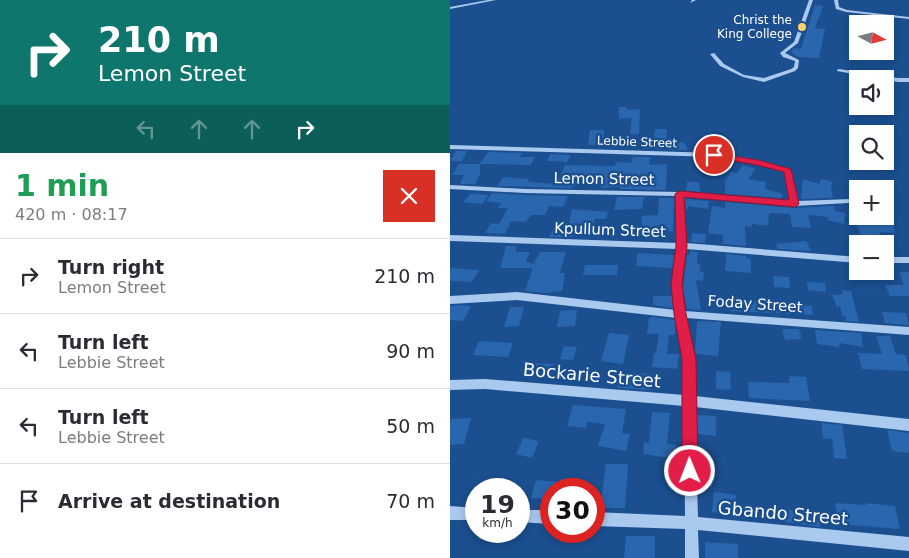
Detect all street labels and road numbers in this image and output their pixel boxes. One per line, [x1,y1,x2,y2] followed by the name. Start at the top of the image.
[597,134,678,150] street label: Lebbie Street
[553,169,655,189] street label: Lemon Street
[554,219,666,241] street label: Kpullum Street
[707,292,803,316] street label: Foday Street
[522,359,662,391] street label: Bockarie Street
[717,497,849,529] street label: Gbando Street

